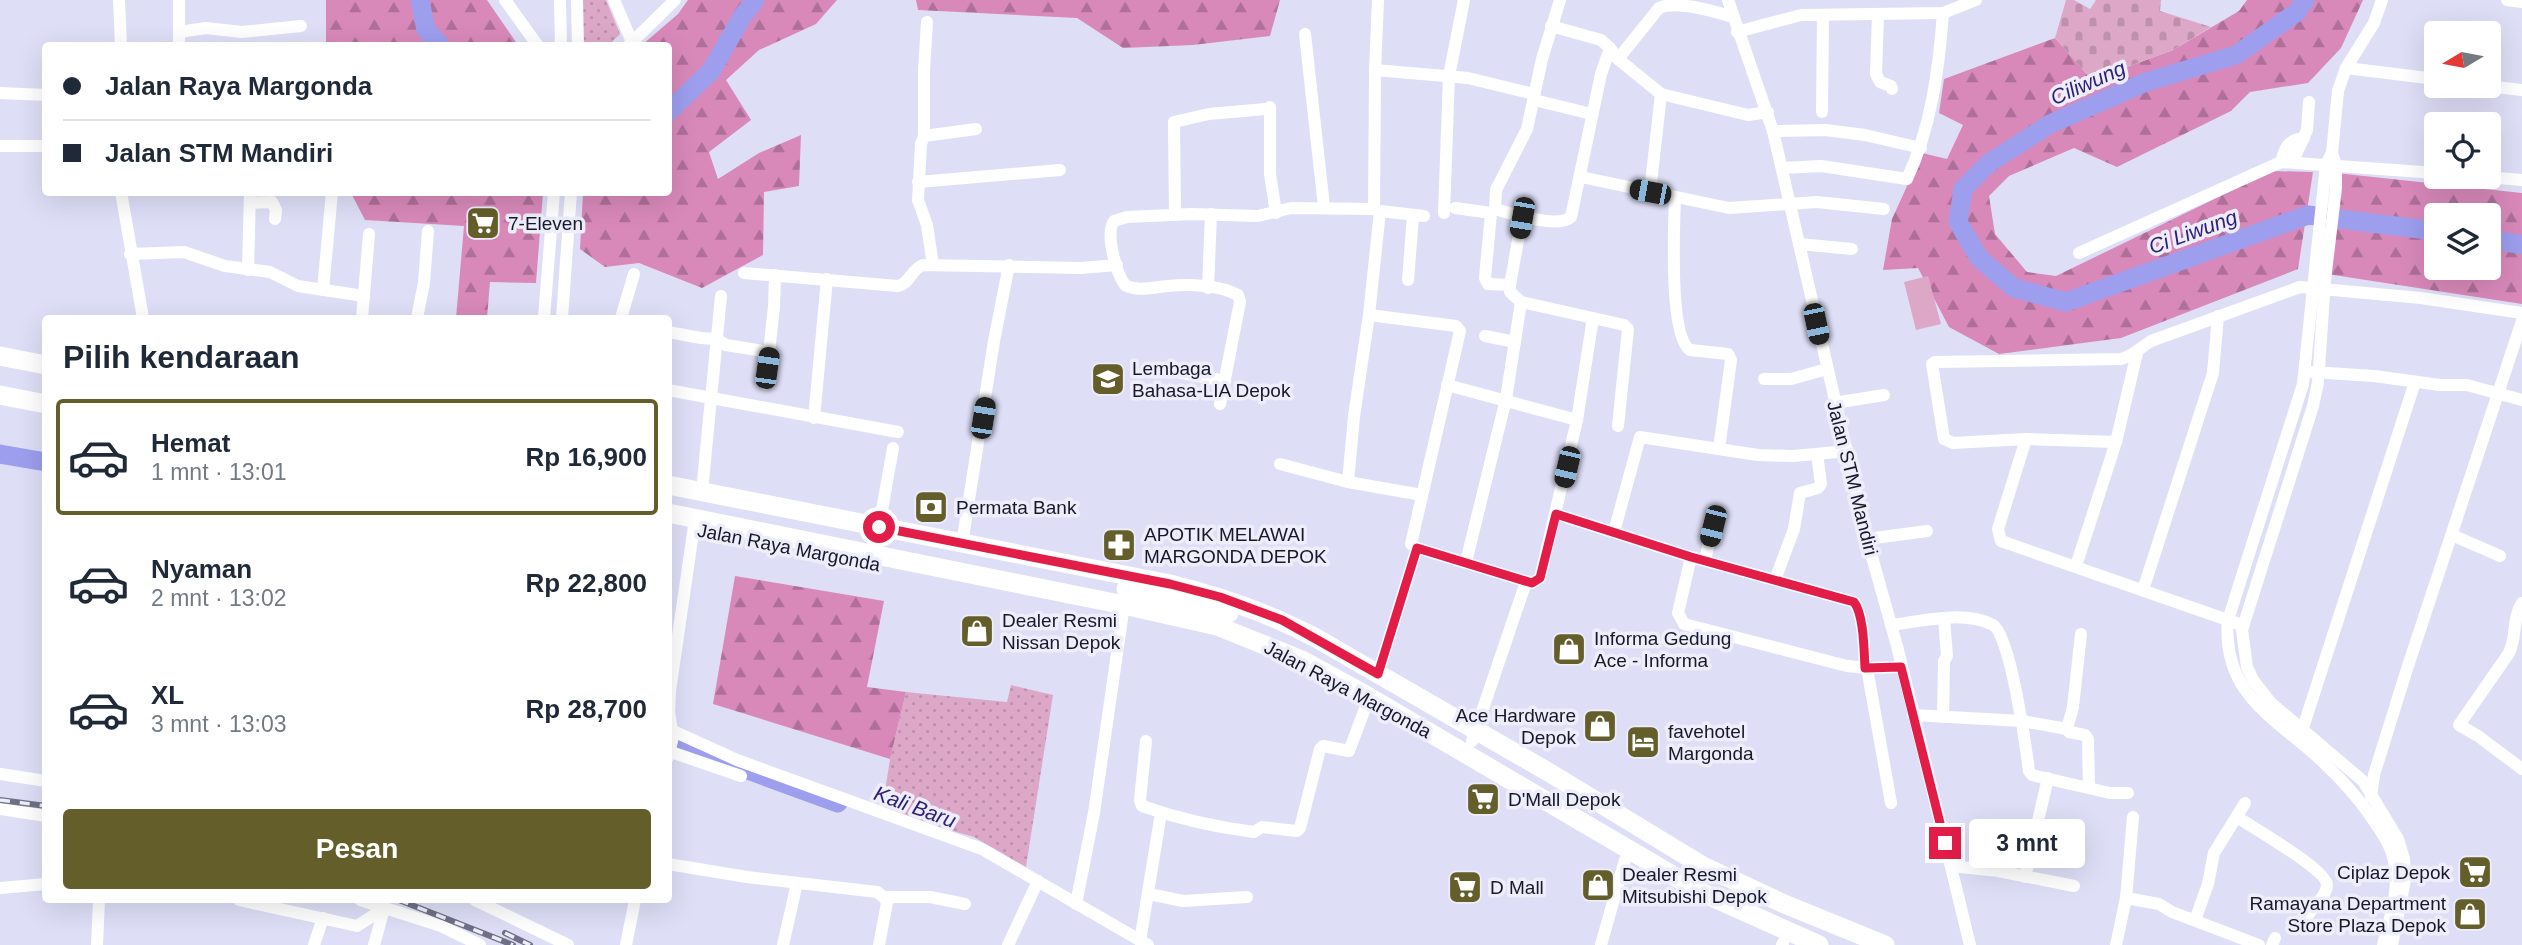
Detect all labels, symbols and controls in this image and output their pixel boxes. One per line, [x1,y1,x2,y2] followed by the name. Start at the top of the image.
[2424,21,2501,98] north arrow
[2424,21,2501,280] map controls
[2047,56,2129,109] water label: Ciliwung
[105,71,372,101] text: Jalan Raya Margonda
[2424,112,2501,189] button: locate
[105,138,333,168] text: Jalan STM Mandiri
[1628,178,1673,206] car
[1509,195,1536,241] car
[2424,203,2501,280] button: layers
[464,204,502,242] supermarket icon: 7-Eleven
[2146,205,2240,258] water label: Ci Liwung
[508,213,583,234] place label: 7-Eleven
[1802,301,1831,347] car
[63,339,300,375] text: Pilih kendaraan
[754,346,781,390] car
[1132,358,1291,401] place label: Lembaga Bahasa-LIA Depok
[1089,360,1127,398] school or university icon: Lembaga Bahasa-LIA Depok
[970,396,997,440] car
[1823,399,1882,558] street label: Jalan STM Mandiri
[67,426,130,489] icon: car
[151,428,230,458] text: Hemat
[526,442,647,472] text: Rp 16,900
[1553,444,1582,490] car
[151,459,287,485] text: 1 mnt · 13:01
[912,488,950,526] bank icon: Permata Bank
[956,497,1077,518] place label: Permata Bank
[1698,503,1729,549] car
[863,511,895,543] route start
[696,519,883,576] street label: Jalan Raya Margonda
[1144,524,1327,567] place label: APOTIK MELAWAI MARGONDA DEPOK
[1100,526,1138,564] pharmacy icon: APOTIK MELAWAI MARGONDA DEPOK
[67,552,130,615] icon: car
[151,554,252,584] text: Nyaman
[526,568,647,598] text: Rp 22,800
[151,585,287,611] text: 2 mnt · 13:02
[1002,610,1121,653] place label: Dealer Resmi Nissan Depok
[958,612,996,650] shop icon: Dealer Resmi Nissan Depok
[1594,628,1731,671] place label: Informa Gedung Ace - Informa
[1550,630,1588,668] shop icon: Informa Gedung Ace - Informa
[1261,637,1435,743] street label: Jalan Raya Margonda
[67,678,130,741] icon: car
[151,680,184,710] text: XL
[526,694,647,724] text: Rp 28,700
[1456,705,1577,748] place label: Ace Hardware Depok
[1581,707,1619,745] shop icon: Ace Hardware Depok
[151,711,287,737] text: 3 mnt · 13:03
[1668,721,1754,764] place label: favehotel Margonda
[1624,723,1662,761] hotel icon: favehotel Margonda
[1464,780,1502,818] supermarket icon: D'Mall Depok
[871,781,959,832] water label: Kali Baru
[1508,789,1621,810] place label: D'Mall Depok
[63,809,651,889] button: Pesan
[1969,818,2085,868] callout: 3 mnt
[1929,827,1961,859] route end
[1996,830,2058,856] text: 3 mnt
[2456,853,2494,891] supermarket icon: Ciplaz Depok
[2337,862,2450,883] place label: Ciplaz Depok
[1622,864,1767,907] place label: Dealer Resmi Mitsubishi Depok
[1579,866,1617,904] shop icon: Dealer Resmi Mitsubishi Depok
[1446,868,1484,906] supermarket icon: D Mall
[1490,877,1544,898] place label: D Mall
[2250,893,2447,936] place label: Ramayana Department Store Plaza Depok
[2451,895,2489,933] shop icon: Ramayana Department Store Plaza Depok

